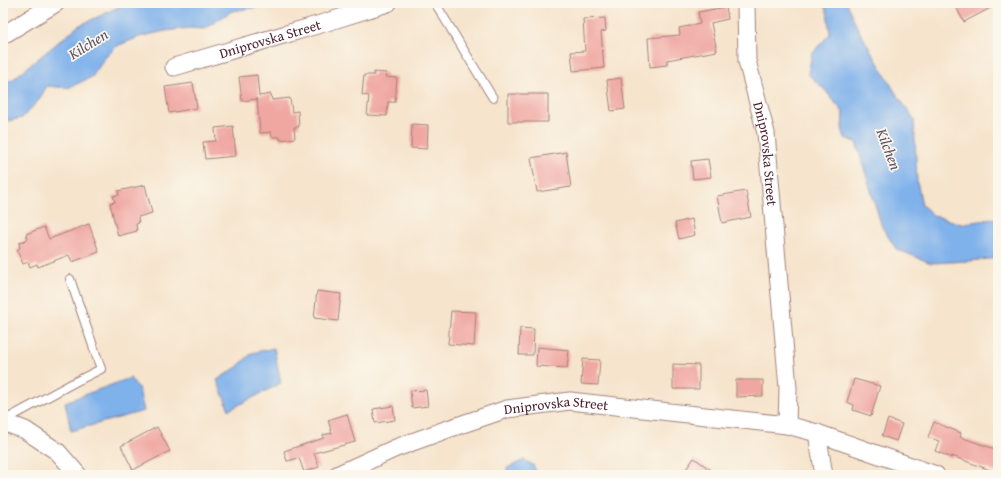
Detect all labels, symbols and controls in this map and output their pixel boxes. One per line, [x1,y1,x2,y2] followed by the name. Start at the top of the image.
[217,14,323,63] street label: Dniprovska Street
[63,24,112,65] water label: Kilchen
[748,99,782,207] street label: Dniprovska Street
[871,124,907,173] water label: Kilchen
[503,391,609,419] street label: Dniprovska Street

